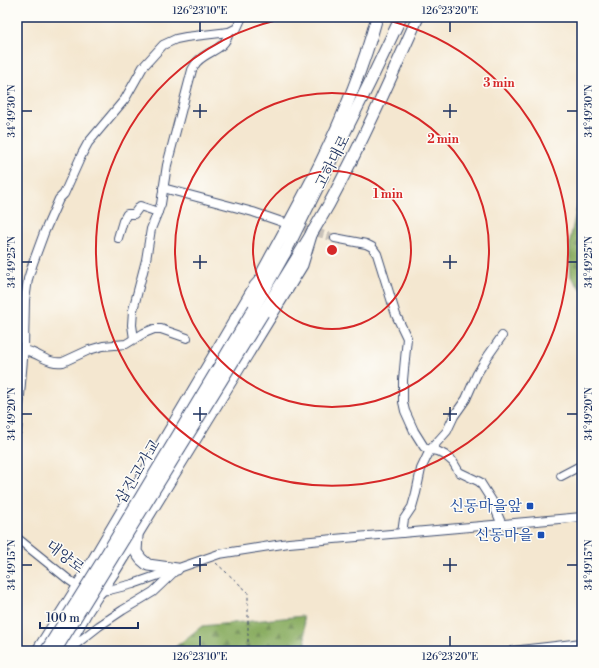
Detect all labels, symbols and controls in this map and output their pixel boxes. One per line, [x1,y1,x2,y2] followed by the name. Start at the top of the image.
[173,5,228,17] text: 126°23'10"E
[422,5,478,17] text: 126°23'20"E
[483,76,515,91] text: 3 min
[6,84,18,138] text: 34°49'30"N
[583,84,595,138] text: 34°49'30"N
[311,131,355,192] street label: 고하대로
[427,132,459,147] text: 2 min
[373,187,404,202] text: 1 min
[6,235,18,288] text: 34°49'25"N
[583,235,595,288] text: 34°49'25"N
[325,243,339,257] centre of rings
[6,387,18,441] text: 34°49'20"N
[583,387,595,441] text: 34°49'20"N
[111,436,165,508] street label: 삽진고가교
[450,497,523,516] place label: 신동마을앞
[525,501,535,511] marker: 신동마을앞
[475,526,534,545] place label: 신동마을
[536,530,546,540] marker: 신동마을
[42,536,88,578] street label: 대양로
[6,539,18,590] text: 34°49'15"N
[583,539,595,590] text: 34°49'15"N
[40,604,138,630] scale bar
[46,611,80,626] text: 100 m
[173,651,228,663] text: 126°23'10"E
[422,651,478,663] text: 126°23'20"E

